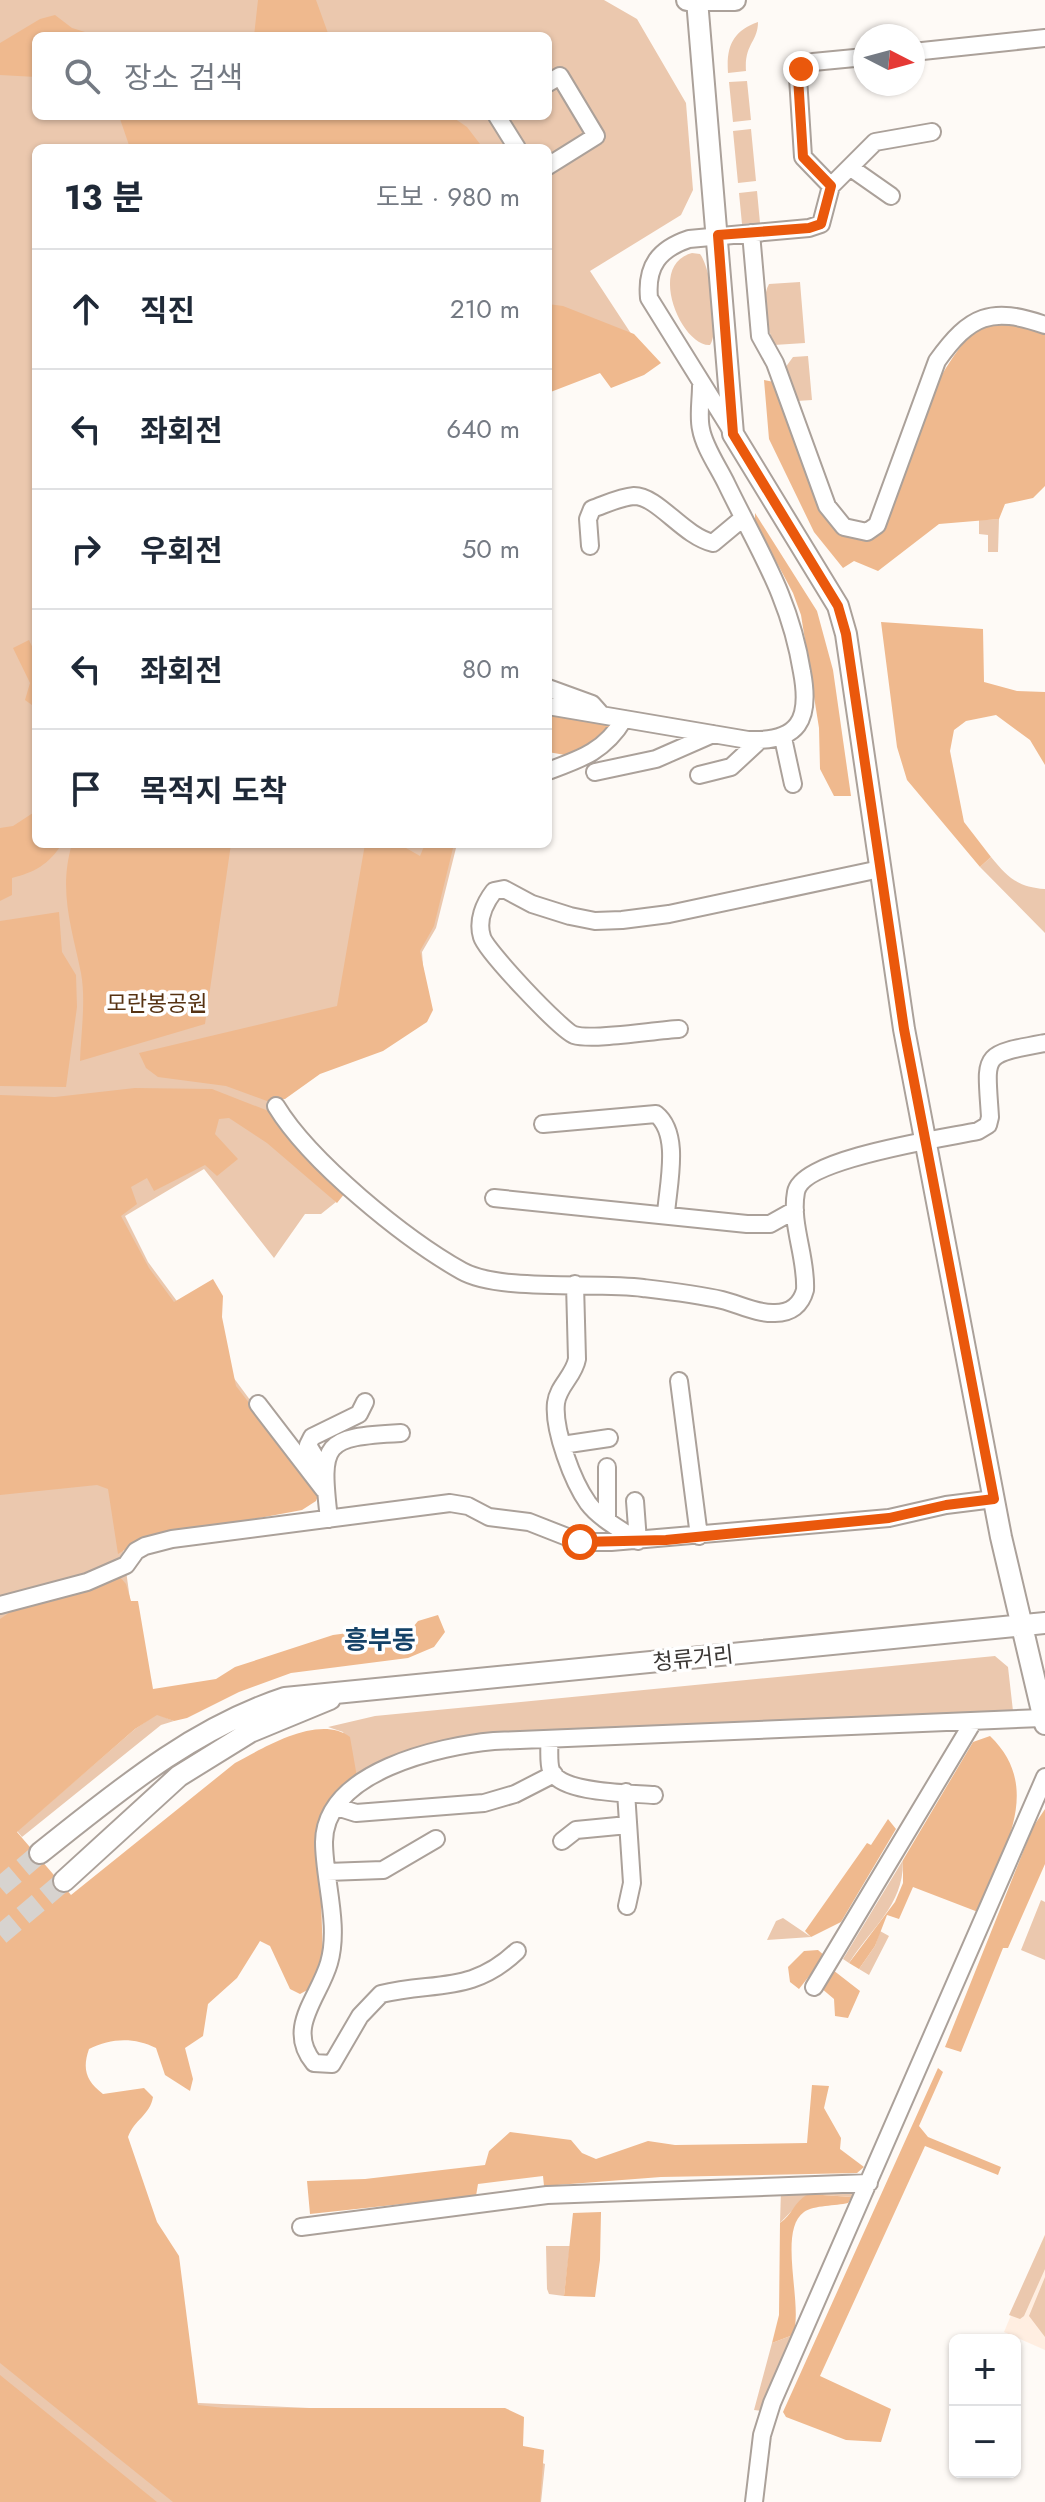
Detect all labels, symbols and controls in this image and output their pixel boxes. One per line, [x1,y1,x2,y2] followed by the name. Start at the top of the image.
[853,24,925,96] north arrow
[32,32,552,120] search box
[783,51,819,87] route end
[60,54,104,98] icon: search
[124,56,243,99] text: 장소 검색
[64,173,144,222] text: 13 분
[376,178,520,216] text: 도보 · 980 m
[64,287,108,331] icon: ahead
[140,289,195,332] text: 직진
[450,290,520,328] text: 210 m
[64,407,108,451] icon: left
[140,409,223,452] text: 좌회전
[446,410,520,448] text: 640 m
[64,527,108,571] icon: right
[140,529,223,572] text: 우회전
[462,530,520,568] text: 50 m
[64,647,108,691] icon: left
[140,649,223,692] text: 좌회전
[462,650,520,688] text: 80 m
[64,767,108,811] icon: arrive
[140,769,287,812] text: 목적지 도착
[106,987,208,1019] park label: 모란봉공원
[562,1524,598,1560] route start
[344,1621,416,1659] district label: 흥부동
[651,1638,735,1678] street label: 청류거리
[949,2334,1021,2478] map controls
[949,2334,1021,2406] button: +
[949,2406,1021,2478] button: −

